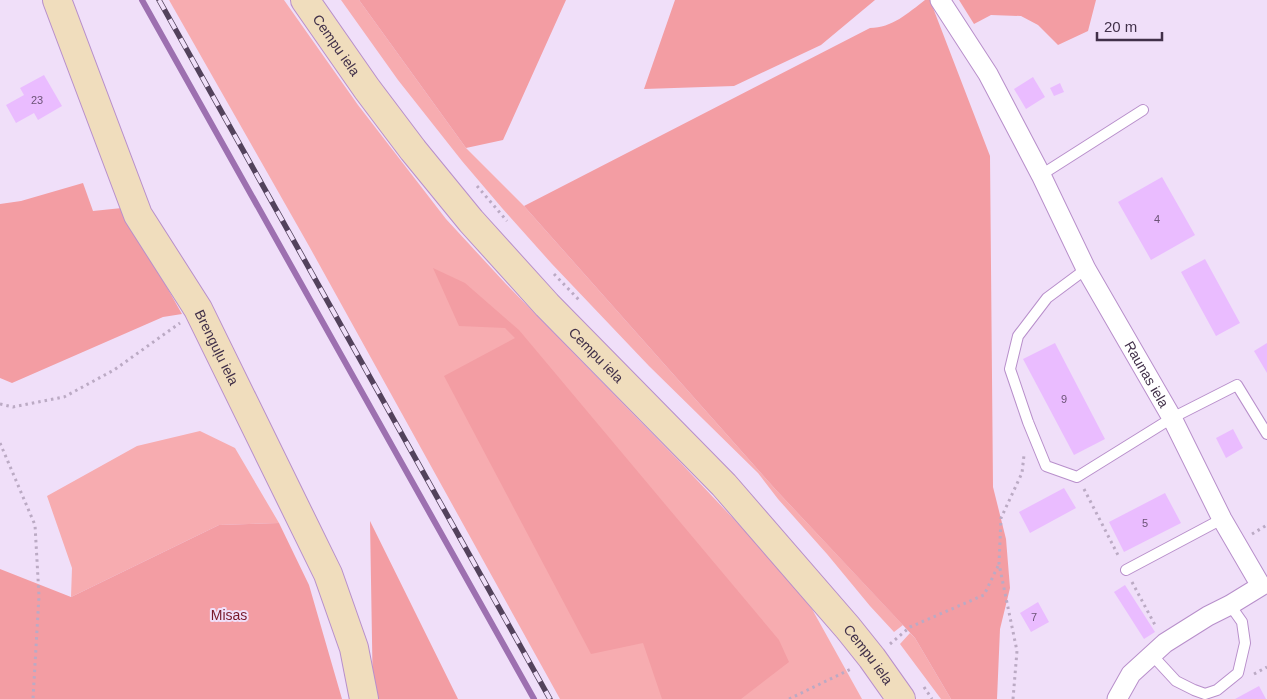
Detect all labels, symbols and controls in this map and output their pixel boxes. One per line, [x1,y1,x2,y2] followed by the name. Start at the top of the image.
[1097,10,1162,42] scale bar
[310,11,363,79] street label: Cempu iela
[1104,18,1137,35] text: 20 m
[31,94,43,106] house number: 23
[1154,213,1160,225] house number: 4
[192,307,242,388] street label: Brenguļu iela
[566,324,627,386] street label: Cempu iela
[1121,338,1172,410] street label: Raunas iela
[1061,393,1067,405] house number: 9
[1142,517,1148,529] house number: 5
[211,607,247,623] park label: Misas
[1031,611,1037,623] house number: 7
[840,621,896,688] street label: Cempu iela

